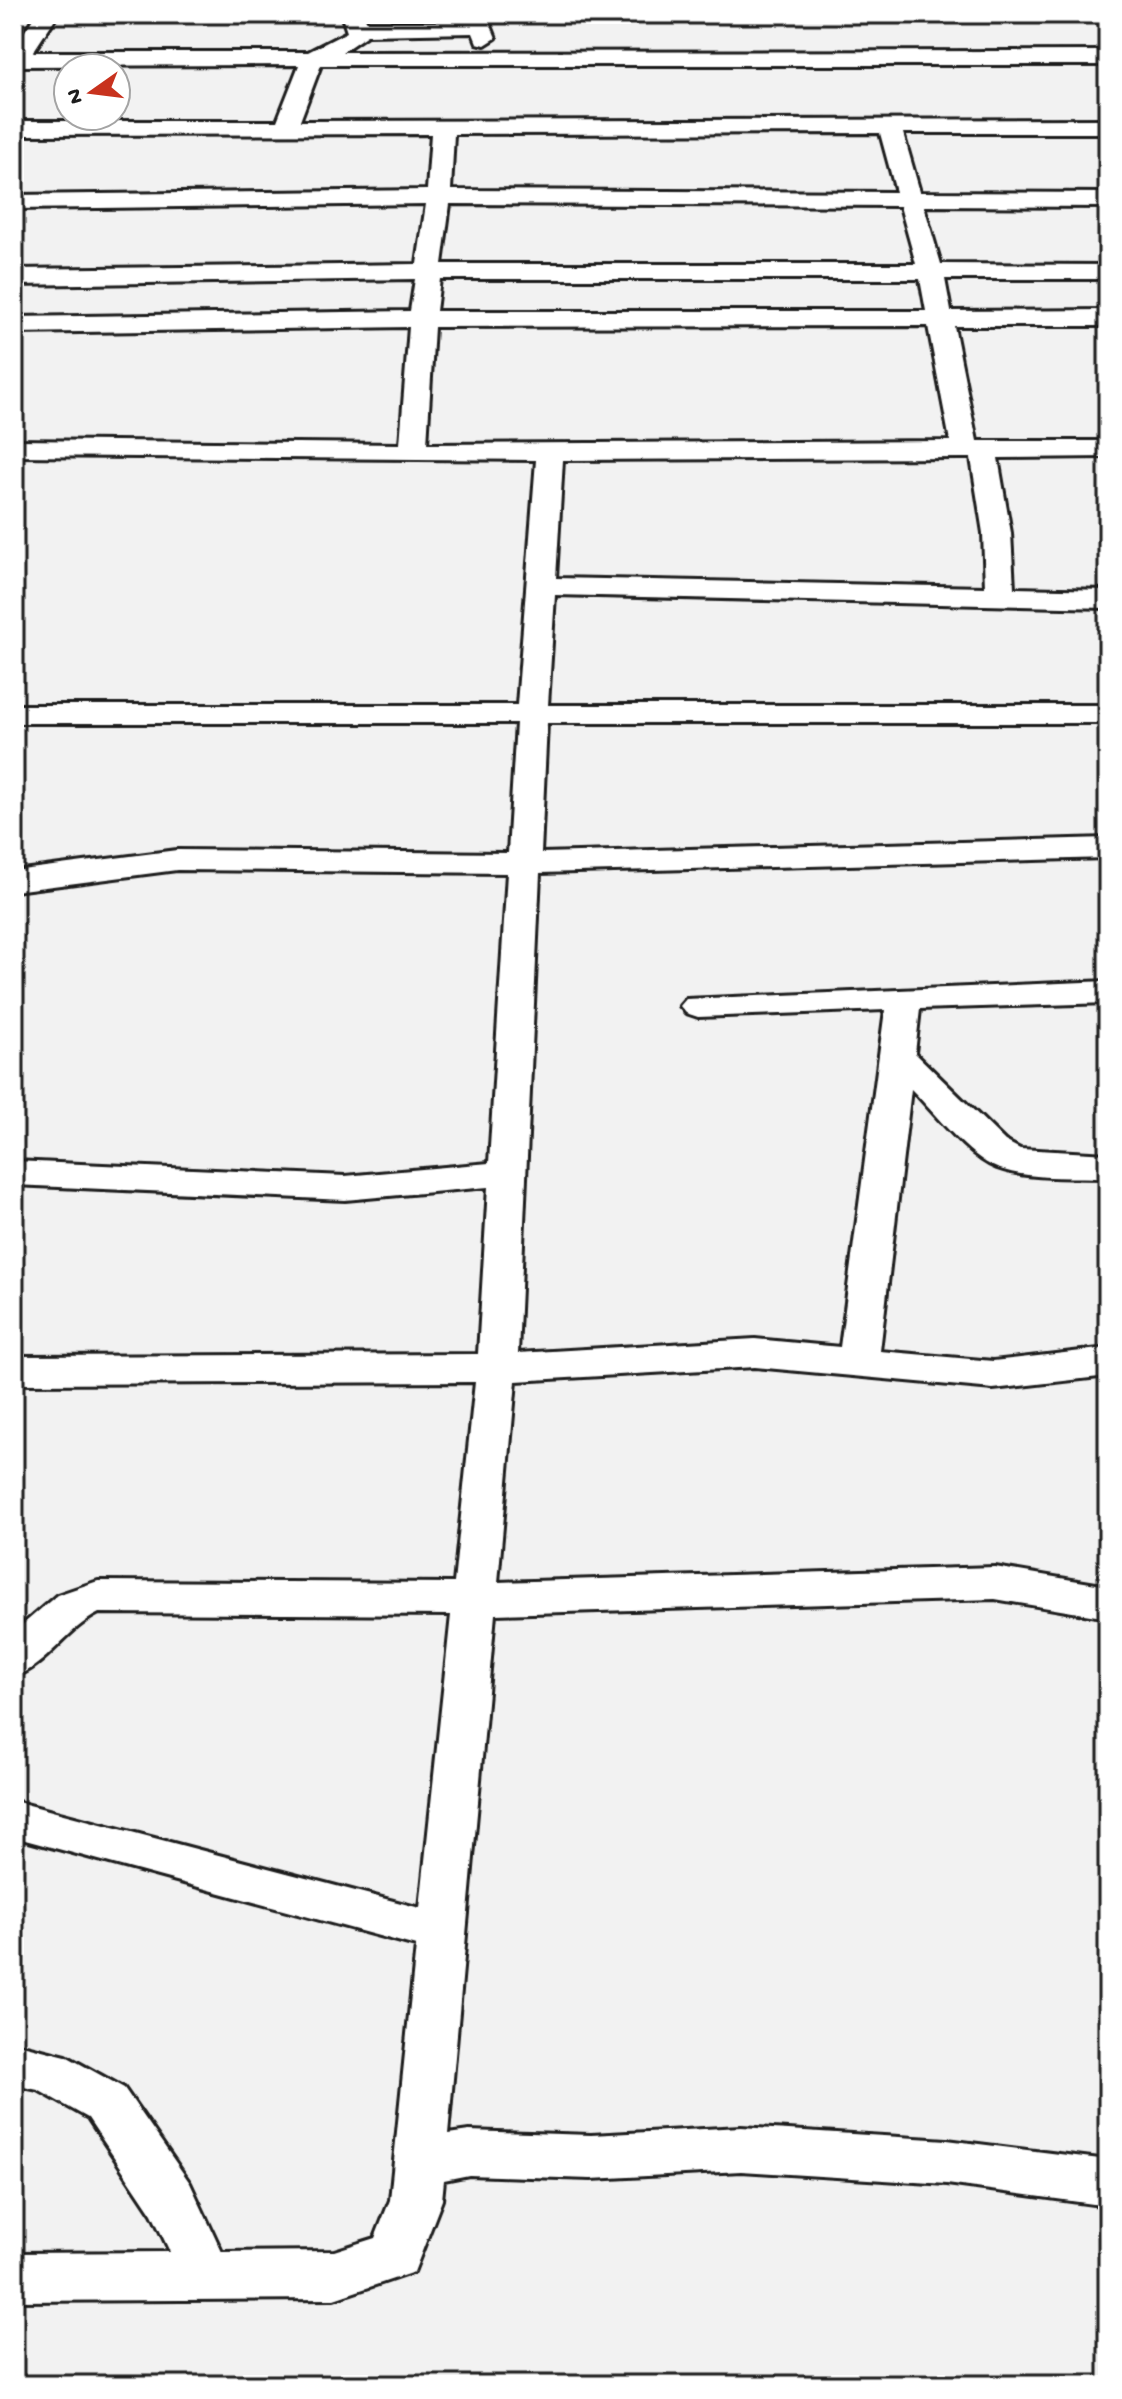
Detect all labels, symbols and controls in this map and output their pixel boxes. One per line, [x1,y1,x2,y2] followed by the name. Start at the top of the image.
[52,52,132,132] north arrow
[62,86,91,106] text: N

